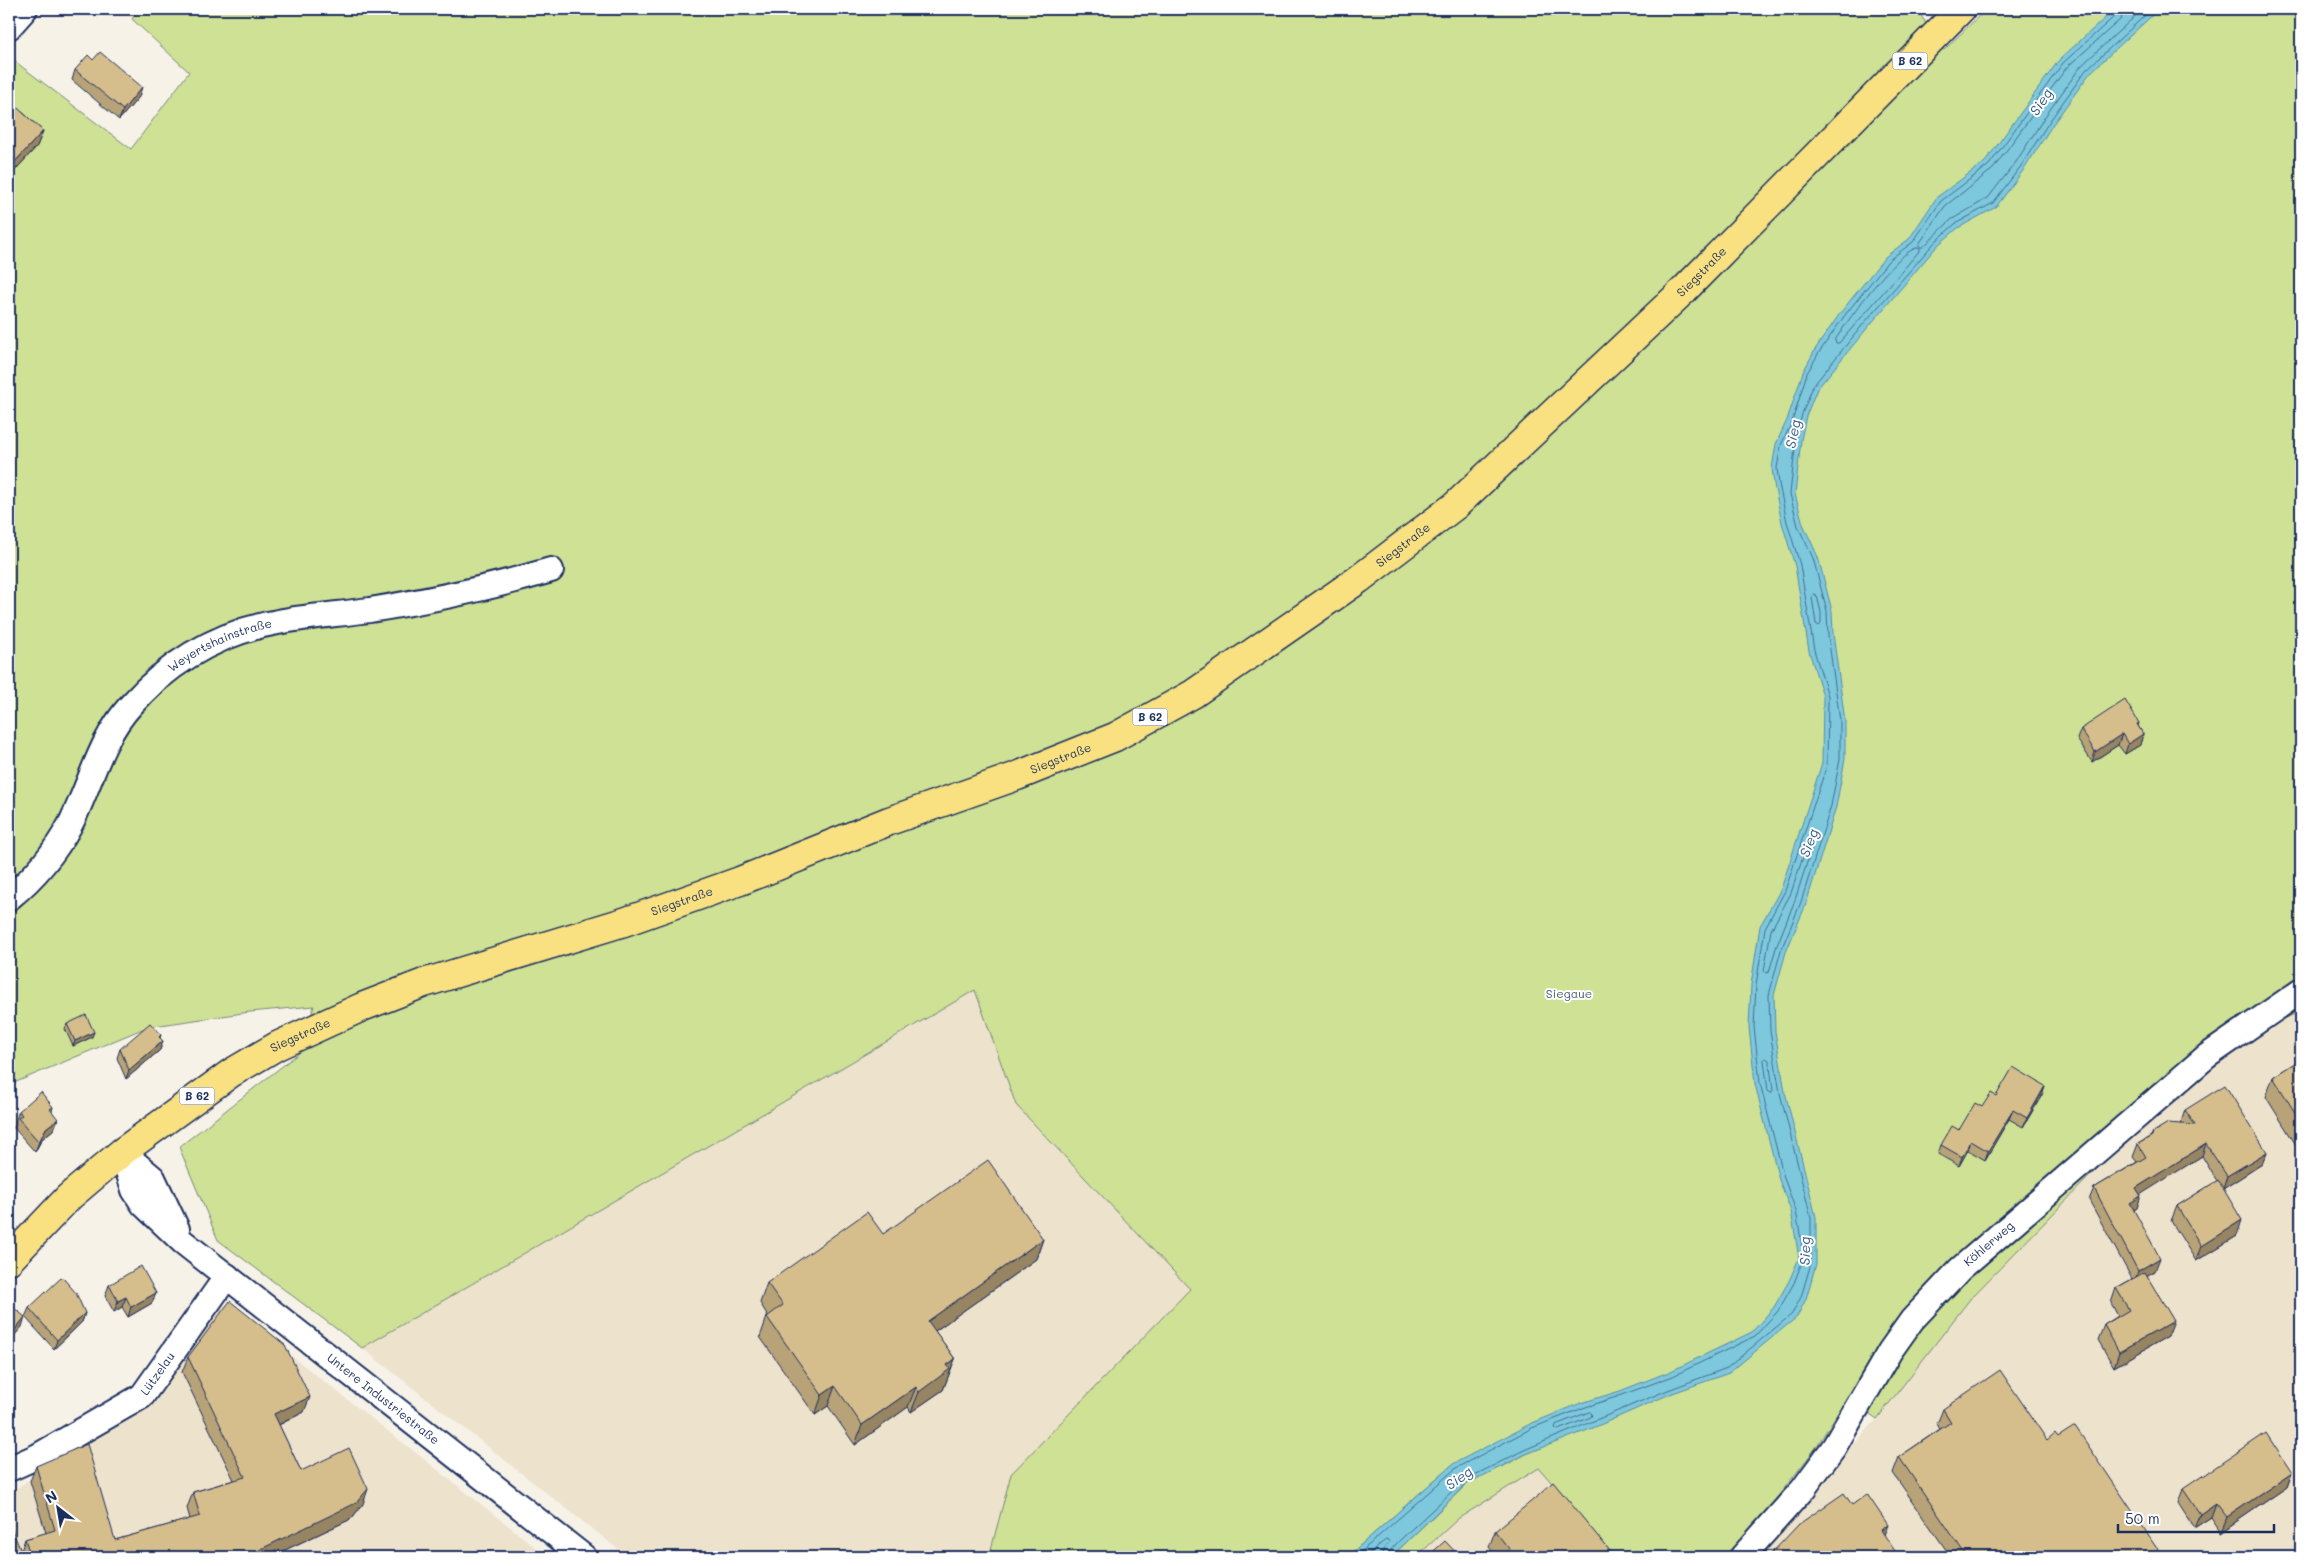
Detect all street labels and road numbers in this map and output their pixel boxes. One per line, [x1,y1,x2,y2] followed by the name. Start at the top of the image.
[1892,52,1928,70] road number: B 62
[1673,243,1729,300] street label: Siegstraße
[1372,519,1433,570] street label: Siegstraße
[164,614,273,675] street label: Weyertshainstraße
[1132,709,1168,726] road number: B 62
[1027,738,1093,777] street label: Siegstraße
[648,882,715,919] street label: Siegstraße
[267,1014,332,1055] street label: Siegstraße
[180,1088,214,1104] road number: B 62
[1960,1217,2017,1269] street label: Köhlerweg
[136,1348,178,1398] street label: Lützelau
[324,1349,443,1447] street label: Untere Industriestraße

